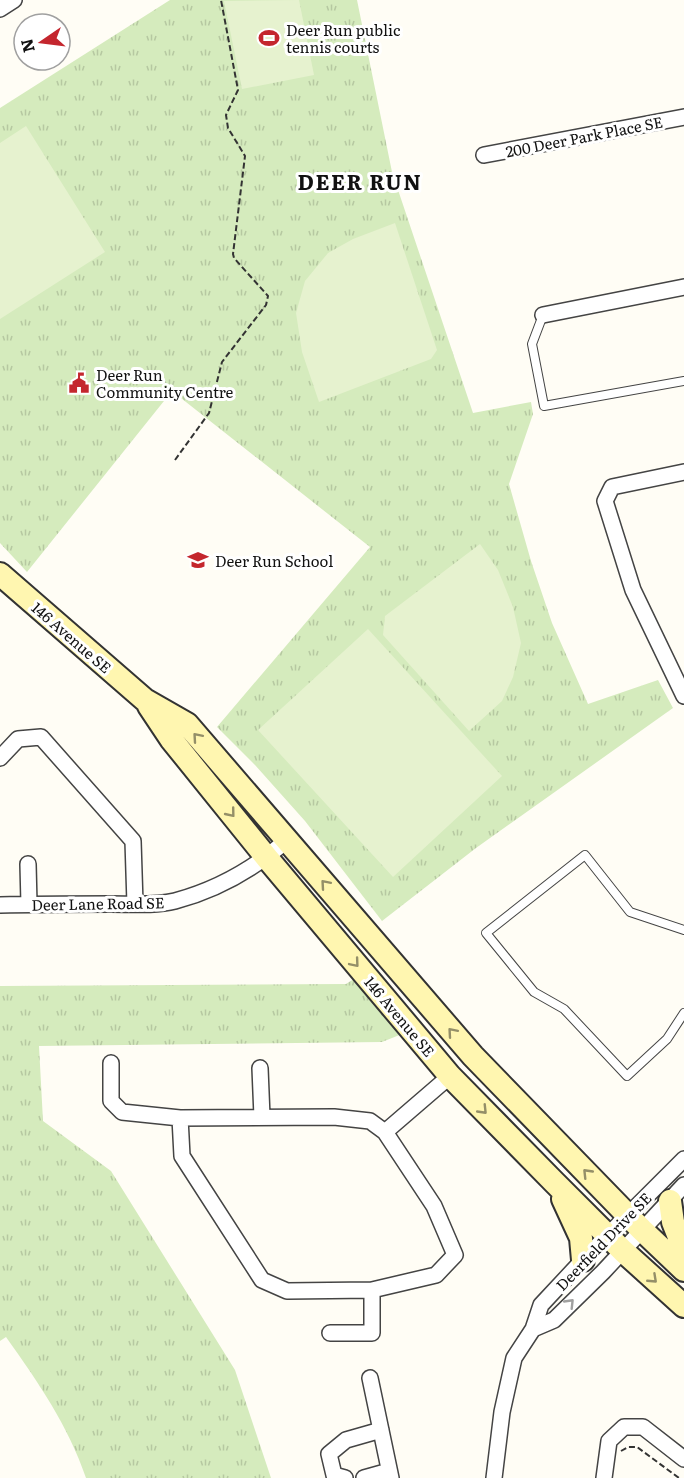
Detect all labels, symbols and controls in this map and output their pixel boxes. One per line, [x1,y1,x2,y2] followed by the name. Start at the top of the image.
[12,12,72,72] north arrow
[286,18,401,58] place label: Deer Run public tennis courts
[257,26,281,50] sports icon: Deer Run public tennis courts
[13,36,40,55] text: N
[503,109,665,163] street label: 200 Deer Park Place SE
[298,165,422,196] district label: DEER RUN
[96,363,234,403] place label: Deer Run Community Centre
[67,371,91,395] public building icon: Deer Run Community Centre
[186,548,210,572] school or university icon: Deer Run School
[215,549,333,572] place label: Deer Run School
[27,596,117,678] street label: 146 Avenue SE
[194,733,205,744] one-way arrow
[224,806,235,817] one-way arrow
[321,880,332,891] one-way arrow
[31,890,165,916] street label: Deer Lane Road SE
[348,956,359,967] one-way arrow
[359,971,441,1061] street label: 146 Avenue SE
[448,1028,459,1039] one-way arrow
[476,1103,487,1114] one-way arrow
[583,1170,594,1180] one-way arrow
[550,1187,656,1295] street label: Deerfield Drive SE
[647,1272,657,1283] one-way arrow
[562,1300,573,1311] one-way arrow

